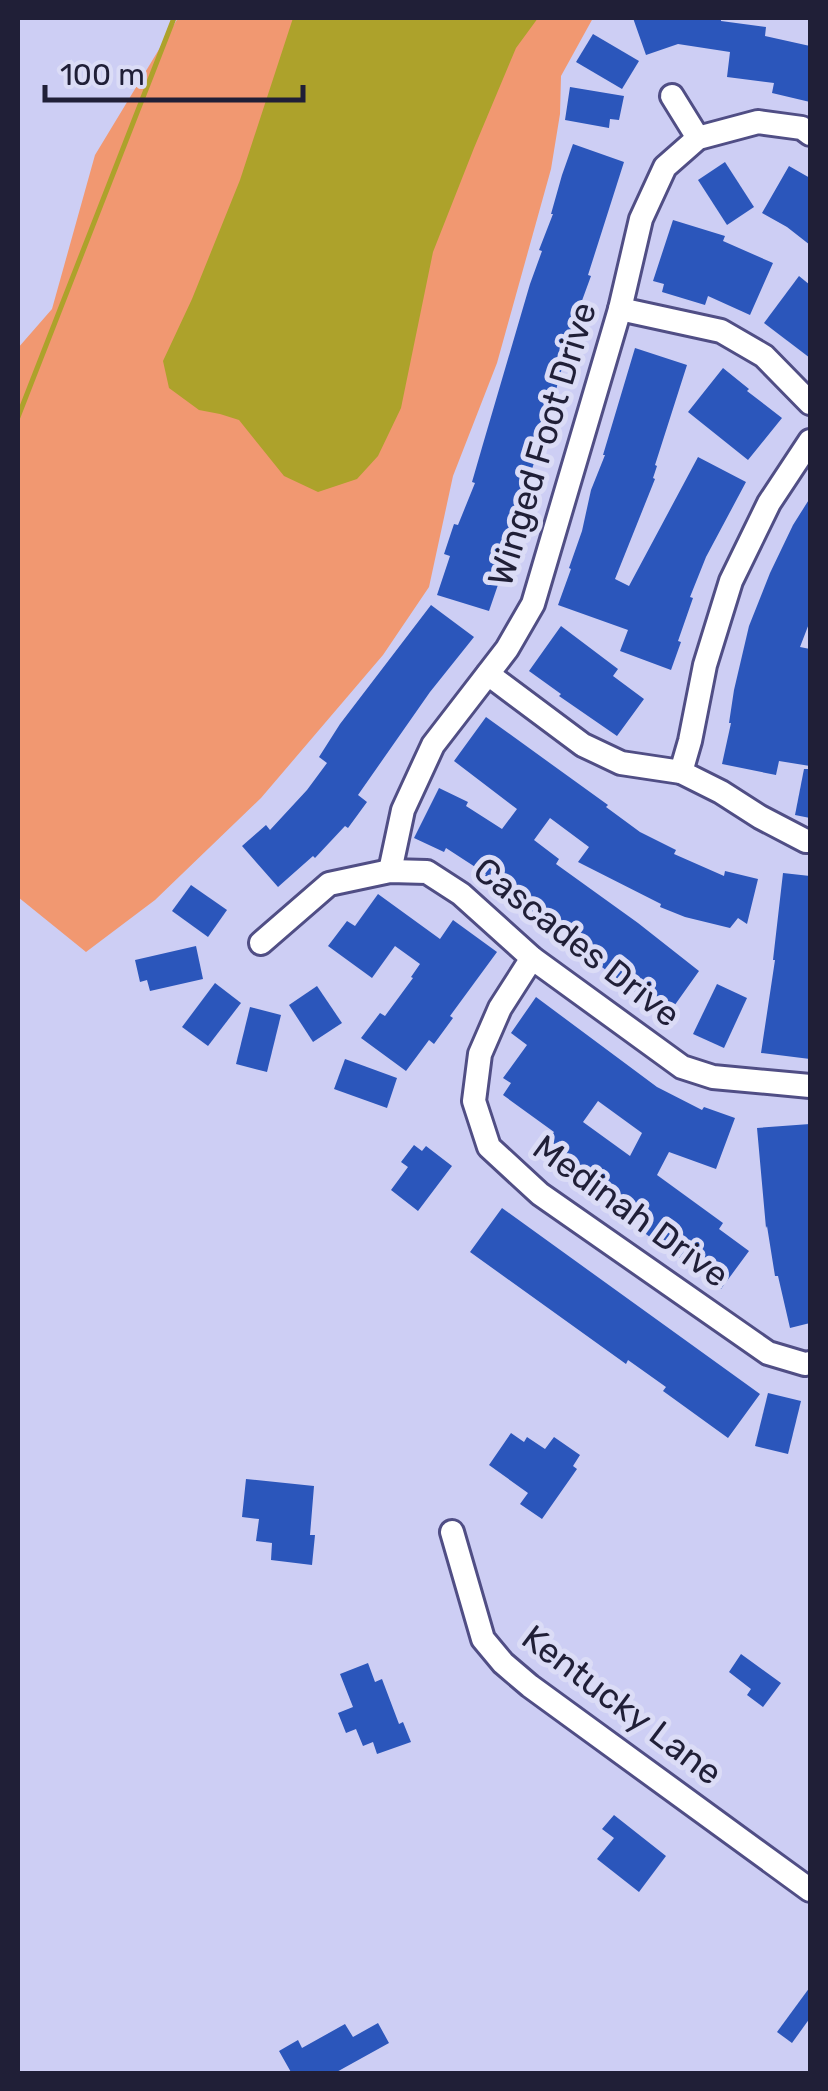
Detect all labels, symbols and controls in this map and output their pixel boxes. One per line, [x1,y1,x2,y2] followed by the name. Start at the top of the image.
[45,40,302,102] scale bar
[60,57,145,93] text: 100 m
[479,297,605,591] street label: Winged Foot Drive
[465,848,689,1036] street label: Cascades Drive
[525,1126,737,1296] street label: Medinah Drive
[514,1616,730,1794] street label: Kentucky Lane

